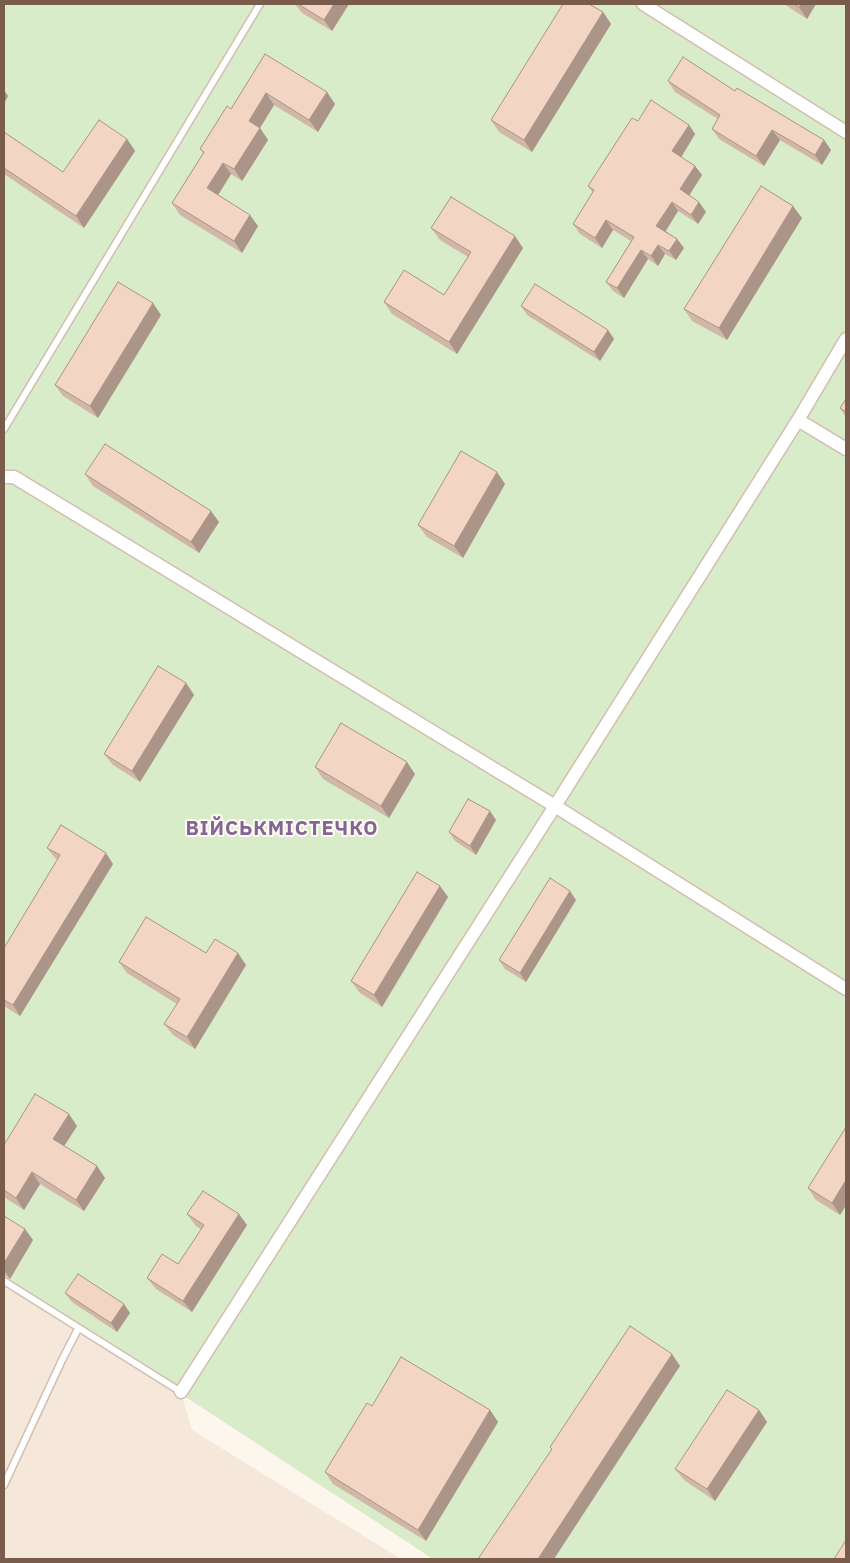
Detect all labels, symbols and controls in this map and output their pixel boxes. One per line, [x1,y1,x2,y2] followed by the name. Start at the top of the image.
[184,817,380,841] district label: ВІЙСЬКМІСТЕЧКО

